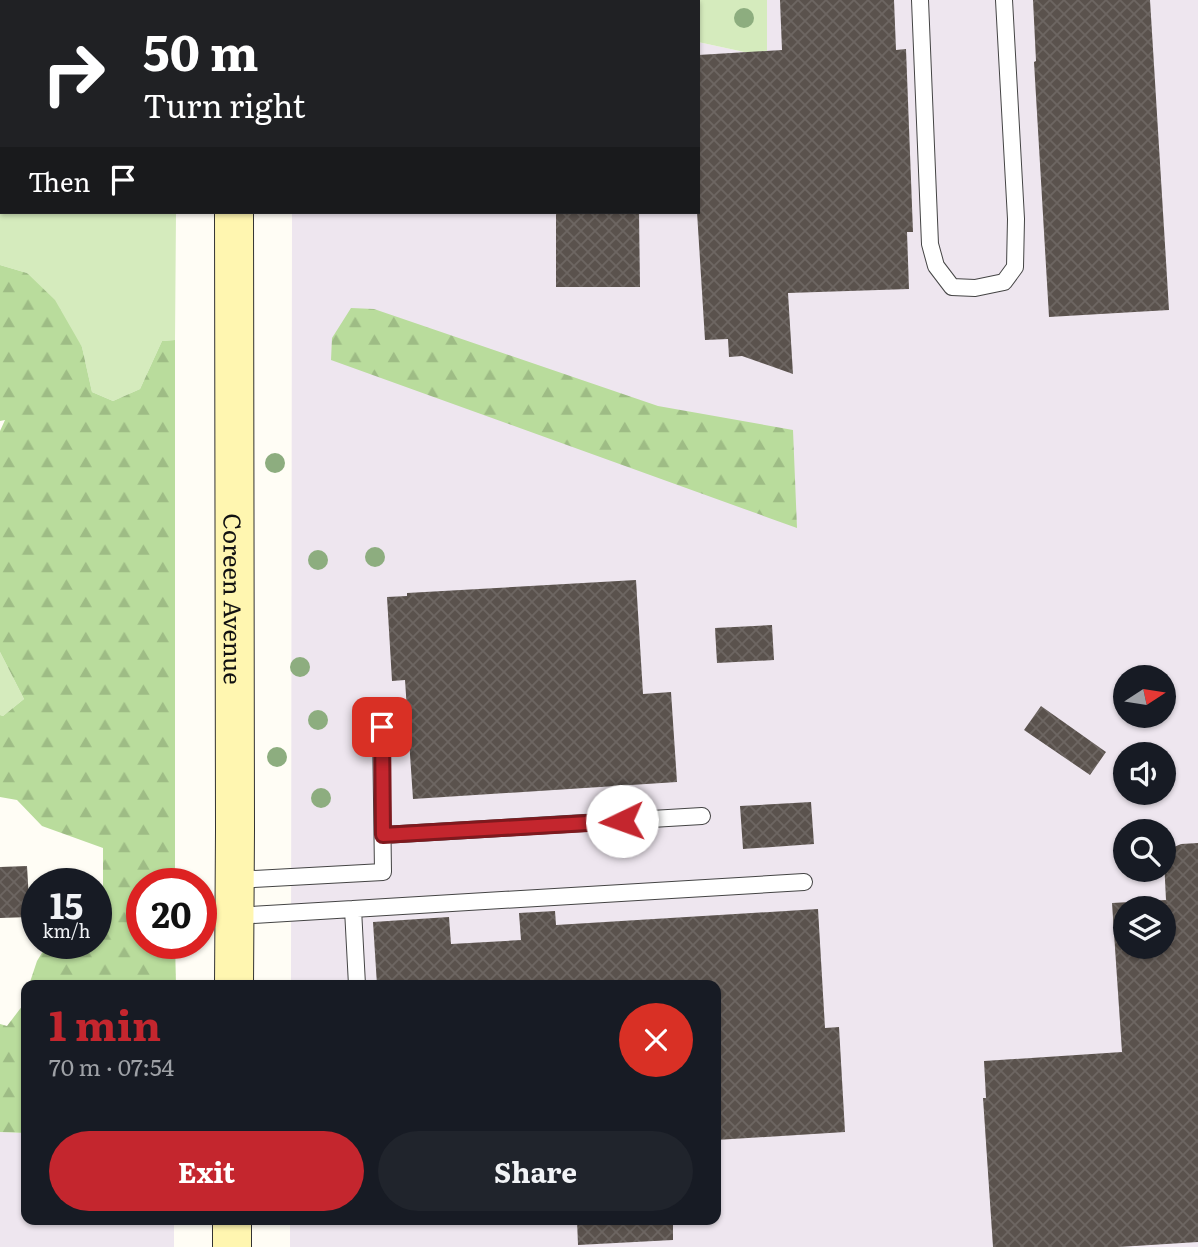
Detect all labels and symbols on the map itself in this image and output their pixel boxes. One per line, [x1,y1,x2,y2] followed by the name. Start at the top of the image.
[217,513,252,685] street label: Coreen Avenue
[1113,665,1176,728] north arrow
[352,697,412,757] pin
[585,784,659,858] position arrow
[126,868,217,959] speed limit sign: 20

